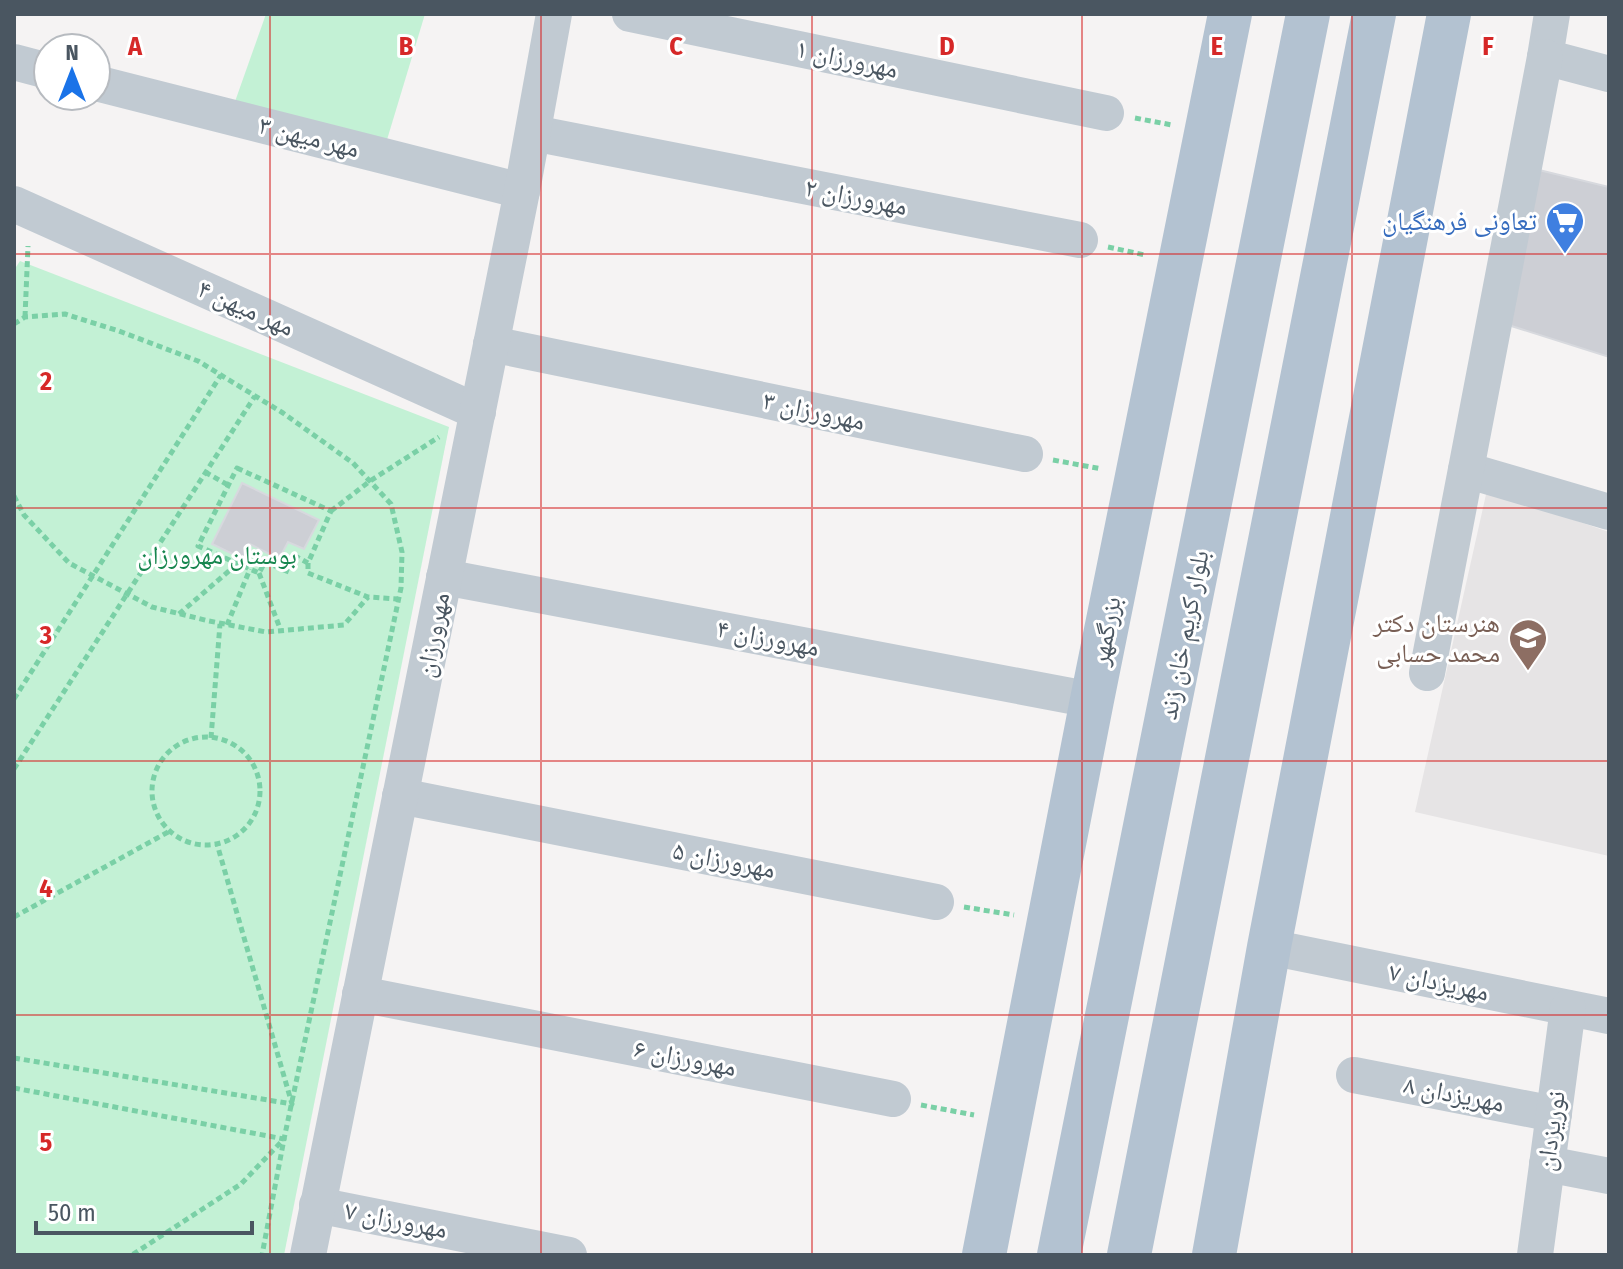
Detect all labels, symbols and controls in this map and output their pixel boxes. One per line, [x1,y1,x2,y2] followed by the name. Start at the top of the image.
[127,31,143,62] text: A
[399,31,414,62] text: B
[669,31,683,62] text: C
[939,31,955,62] text: D
[1211,31,1223,62] text: E
[1482,31,1494,62] text: F
[32,32,112,112] north arrow
[793,33,901,85] street label: مهرورزان ۱
[65,39,79,66] text: N
[256,110,362,164] street label: مهر میهن ۳
[802,172,910,222] street label: مهرورزان ۲
[1544,200,1586,255] supermarket icon: تعاونی فرهنگیان
[1382,206,1537,237] place label: تعاونی فرهنگیان
[193,273,299,343] street label: مهر میهن ۴
[39,366,52,397] text: 2
[760,385,868,437] street label: مهرورزان ۳
[137,540,297,571] park label: بوستان مهرورزان
[1152,548,1217,723] street label: بلوار کریم خان زند
[410,590,456,680] street label: مهرورزان
[1084,594,1128,669] street label: بزرگمهر
[1372,608,1500,669] place label: هنرستان دکتر محمد حسابی
[714,613,822,663] street label: مهرورزان ۴
[1507,617,1549,672] school or university icon: هنرستان دکتر محمد حسابی
[39,620,52,651] text: 3
[670,835,778,885] street label: مهرورزان ۵
[39,873,53,904] text: 4
[1386,956,1492,1008] street label: مهریزدان ۷
[631,1033,739,1083] street label: مهرورزان ۶
[1401,1069,1507,1119] street label: مهریزدان ۸
[1530,1089,1572,1173] street label: نوریزدان
[40,1127,53,1158] text: 5
[36,1185,252,1235] scale bar
[342,1195,450,1245] street label: مهرورزان ۷
[48,1199,96,1227] text: 50 m

